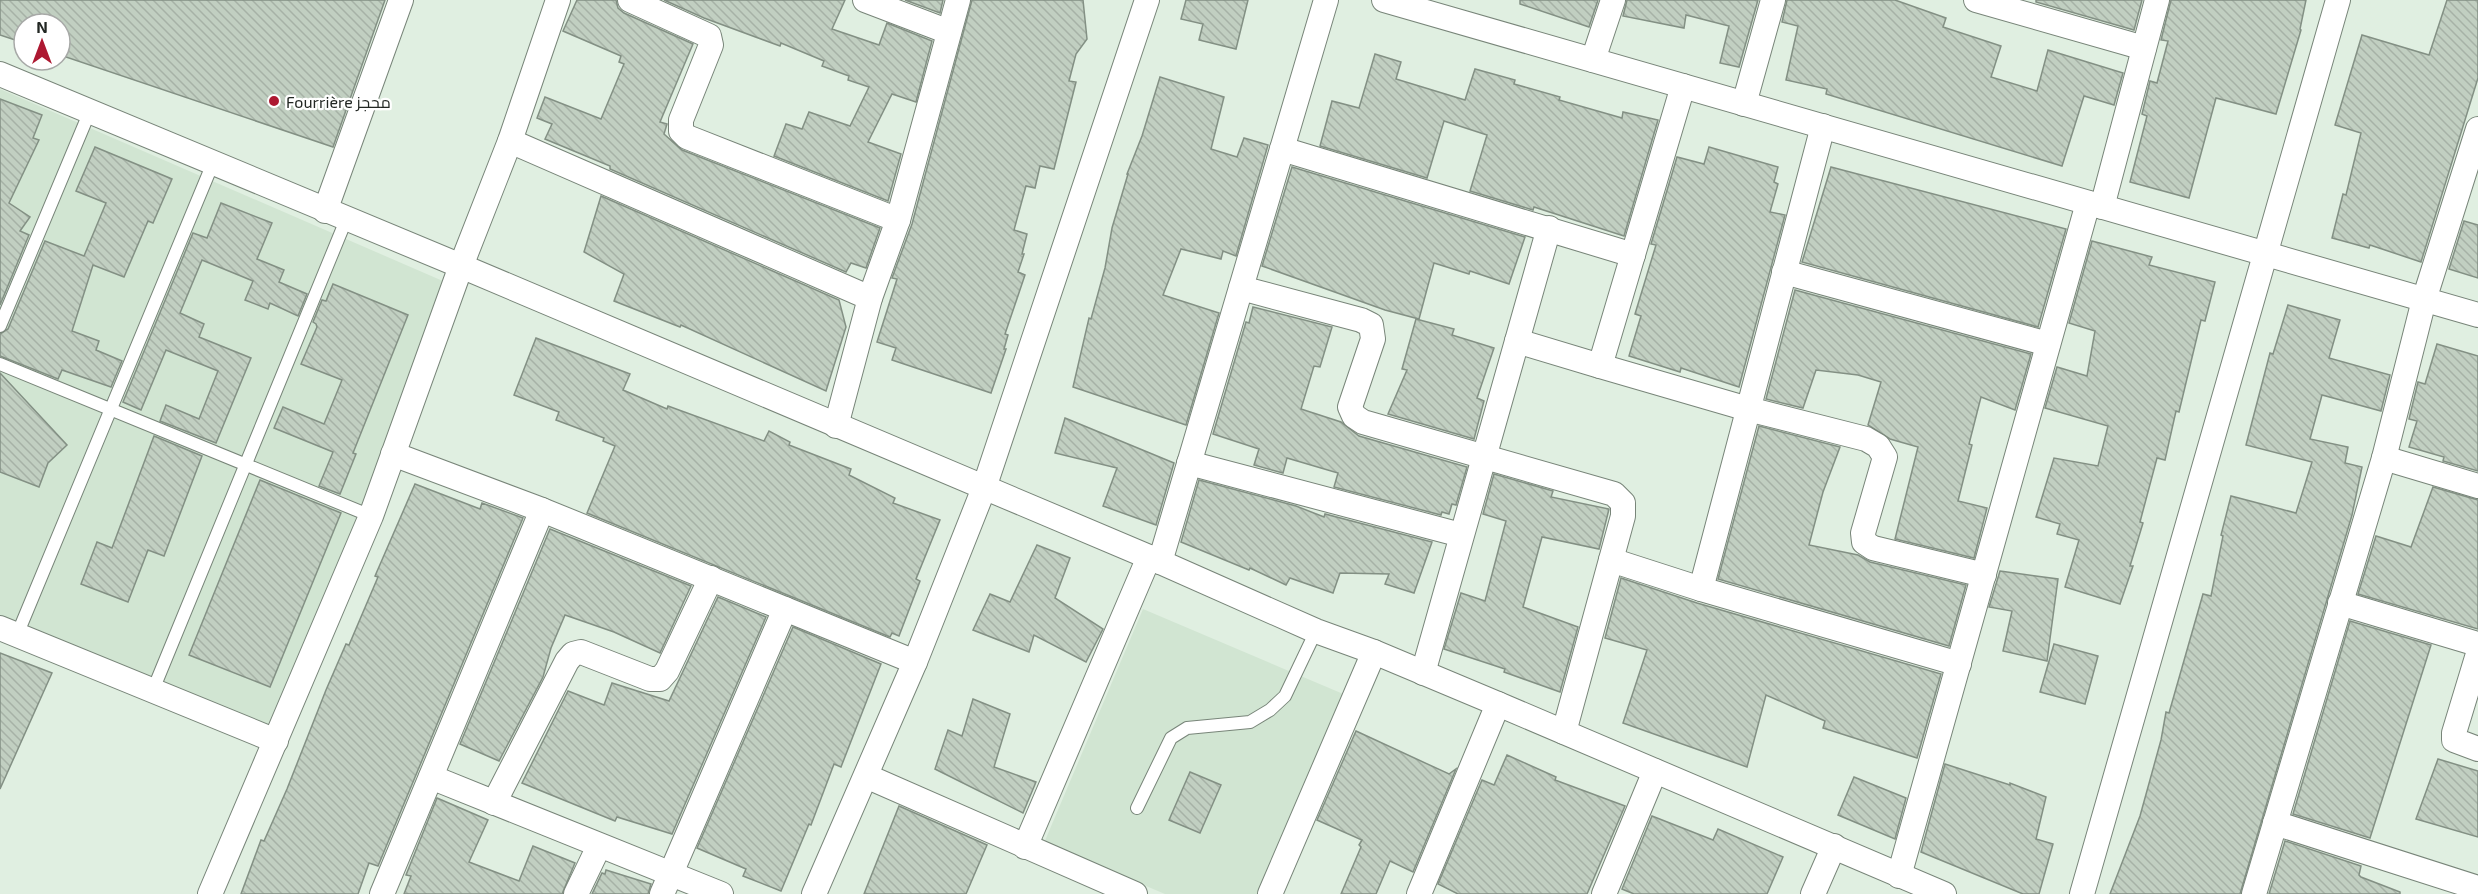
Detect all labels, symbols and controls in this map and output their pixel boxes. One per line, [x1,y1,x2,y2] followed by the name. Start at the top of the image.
[12,12,72,72] north arrow
[36,17,48,36] text: N
[286,92,391,112] place label: Fourrière محجز
[267,94,281,108] marker: Fourrière محجز

